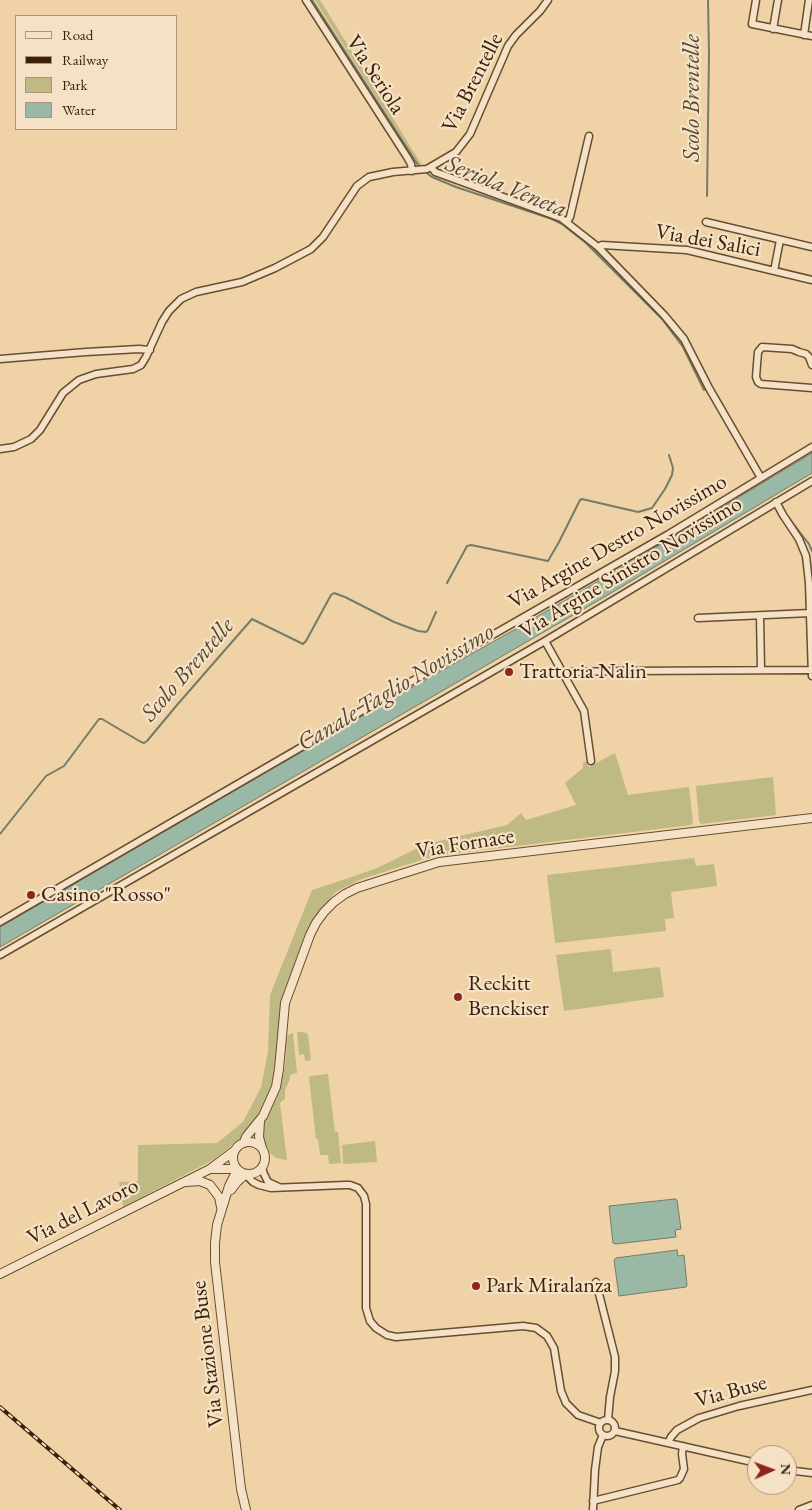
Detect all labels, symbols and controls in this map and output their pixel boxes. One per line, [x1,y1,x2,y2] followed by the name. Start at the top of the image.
[15,15,178,130] legend
[62,25,93,44] text: Road
[437,29,509,137] street label: Via Brentelle
[340,30,410,120] street label: Via Seriola
[678,34,706,162] water label: Scolo Brentelle
[62,50,108,69] text: Railway
[62,75,88,94] text: Park
[62,100,96,119] text: Water
[441,150,571,224] water label: Seriola Veneta
[653,219,763,263] street label: Via dei Salici
[504,469,732,615] street label: Via Argine Destro Novissimo
[515,491,747,645] street label: Via Argine Sinistro Novissimo
[135,612,241,728] water label: Scolo Brentelle
[292,618,500,758] water label: Canale Taglio Novissimo
[519,659,647,685] place label: Trattoria Nalin
[503,666,515,678] marker: Trattoria Nalin
[414,823,516,865] street label: Via Fornace
[41,882,171,908] place label: Casino "Rosso"
[25,889,37,901] marker: Casino "Rosso"
[468,971,549,1022] place label: Reckitt Benckiser
[452,991,464,1003] marker: Reckitt Benckiser
[23,1173,143,1251] street label: Via del Lavoro
[486,1273,612,1299] place label: Park Miralanza
[186,1279,230,1429] street label: Via Stazione Buse
[470,1280,482,1292] marker: Park Miralanza
[692,1370,770,1414] street label: Via Buse
[747,1445,797,1495] north arrow
[777,1464,795,1475] text: N

